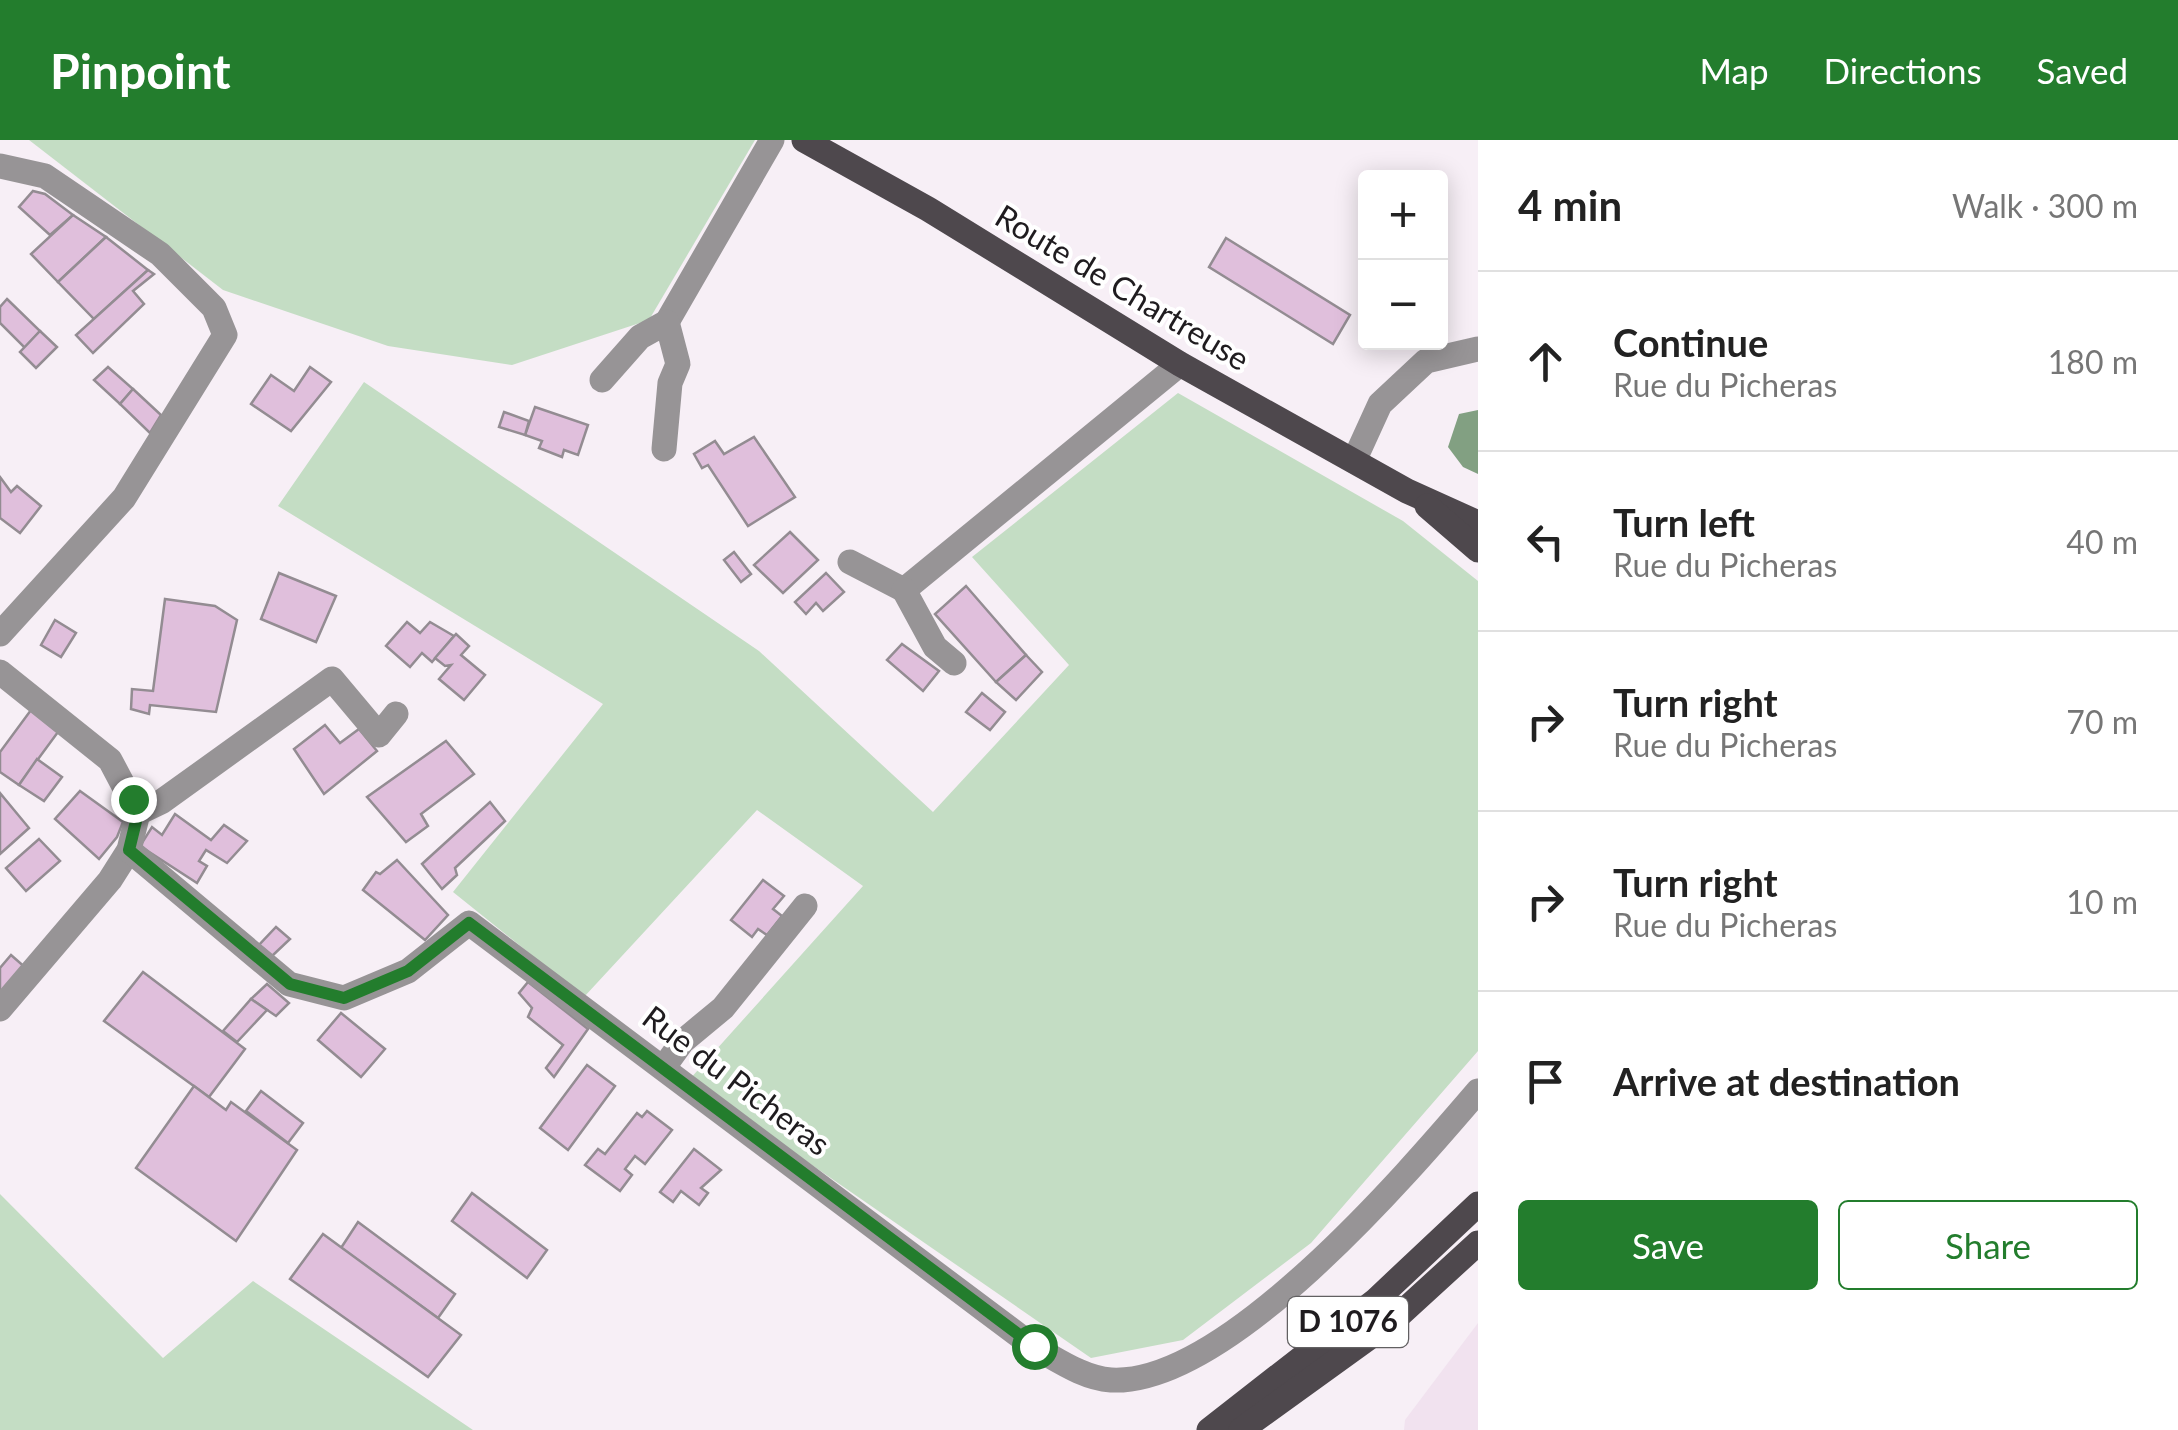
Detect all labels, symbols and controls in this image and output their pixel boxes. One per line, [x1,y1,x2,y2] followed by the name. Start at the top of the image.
[50,42,231,99] text: Pinpoint
[1700,49,1769,91] text: Map
[1824,49,1982,91] text: Directions
[2037,49,2128,91] text: Saved
[1358,170,1448,350] map controls
[1358,170,1448,260] button: +
[1518,180,1622,230] text: 4 min
[1952,186,2138,225] text: Walk · 300 m
[989,196,1257,378] street label: Route de Chartreuse
[1358,260,1448,350] button: −
[1613,319,1768,365] text: Continue
[1518,334,1573,389] icon: ahead
[2048,342,2138,381] text: 180 m
[1613,365,1837,404] text: Rue du Picheras
[1613,499,1755,545] text: Turn left
[1518,514,1573,569] icon: left
[2066,522,2138,561] text: 40 m
[1613,545,1837,584] text: Rue du Picheras
[1613,679,1778,725] text: Turn right
[1518,694,1573,749] icon: right
[2066,702,2138,741] text: 70 m
[1613,725,1837,764] text: Rue du Picheras
[111,777,157,823] route end
[1613,859,1778,905] text: Turn right
[1518,874,1573,929] icon: right
[2066,882,2138,921] text: 10 m
[1613,905,1837,944] text: Rue du Picheras
[636,997,838,1163] street label: Rue du Picheras
[1518,1054,1573,1109] icon: arrive
[1613,1058,1960,1104] text: Arrive at destination
[1518,1200,1818,1290] button: Save
[1838,1200,2138,1290] button: Share
[1288,1297,1408,1347] road number: D 1076
[1012,1324,1058,1370] route start

